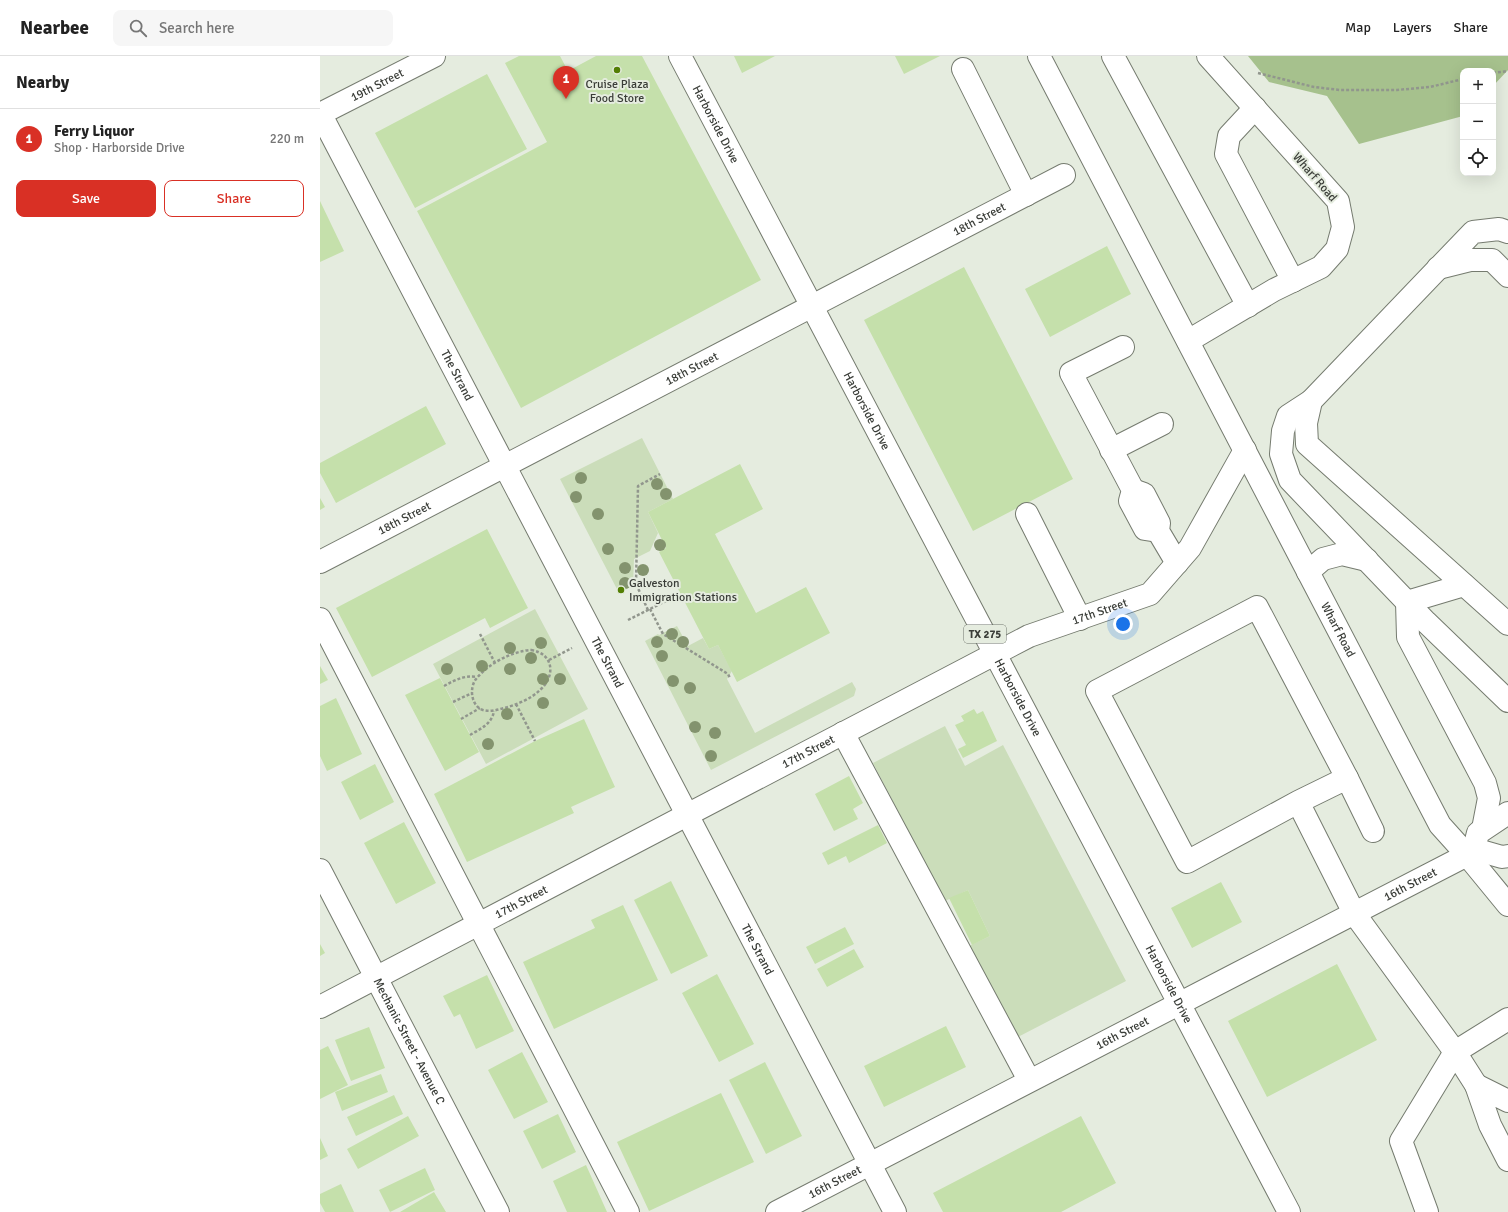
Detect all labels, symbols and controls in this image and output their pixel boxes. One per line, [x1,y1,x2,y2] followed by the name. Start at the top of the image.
[113,10,393,46] search box
[20,16,89,40] text: Nearbee
[127,17,149,39] icon: search
[159,19,235,37] text: Search here
[1345,19,1371,36] text: Map
[1393,19,1432,36] text: Layers
[1454,19,1488,36] text: Share
[612,65,622,75] marker: Cruise Plaza Food Store
[348,66,406,105] street label: 19th Street
[553,66,579,99] pin: 1
[1460,68,1496,176] map controls
[1460,68,1496,104] button: +
[16,72,69,93] text: Nearby
[585,77,649,106] place label: Cruise Plaza Food Store
[689,83,742,166] street label: Harborside Drive
[1460,104,1496,140] button: −
[54,122,134,140] text: Ferry Liquor
[25,131,33,147] text: 1
[270,131,304,147] text: 220 m
[54,140,185,156] text: Shop · Harborside Drive
[1460,140,1496,176] button: locate
[1289,150,1340,205] street label: Wharf Road
[16,180,156,217] button: Save
[164,180,304,217] button: Share
[950,200,1008,240] street label: 18th Street
[437,348,476,403] street label: The Strand
[663,349,721,389] street label: 18th Street
[840,369,893,453] street label: Harborside Drive
[375,499,434,539] street label: 18th Street
[629,576,737,605] place label: Galveston Immigration Stations
[616,585,626,595] marker: Galveston Immigration Stations
[1070,595,1130,628] street label: 17th Street
[1317,600,1358,660] street label: Wharf Road
[1113,614,1133,634] your location
[964,625,1006,643] road number: TX 275
[588,635,626,691] street label: The Strand
[991,656,1044,739] street label: Harborside Drive
[779,732,837,772] street label: 17th Street
[1381,865,1440,905] street label: 16th Street
[492,882,550,922] street label: 17th Street
[738,922,777,978] street label: The Strand
[1142,943,1195,1026] street label: Harborside Drive
[370,976,448,1107] street label: Mechanic Street - Avenue C
[1094,1014,1152,1053] street label: 16th Street
[806,1162,864,1202] street label: 16th Street

